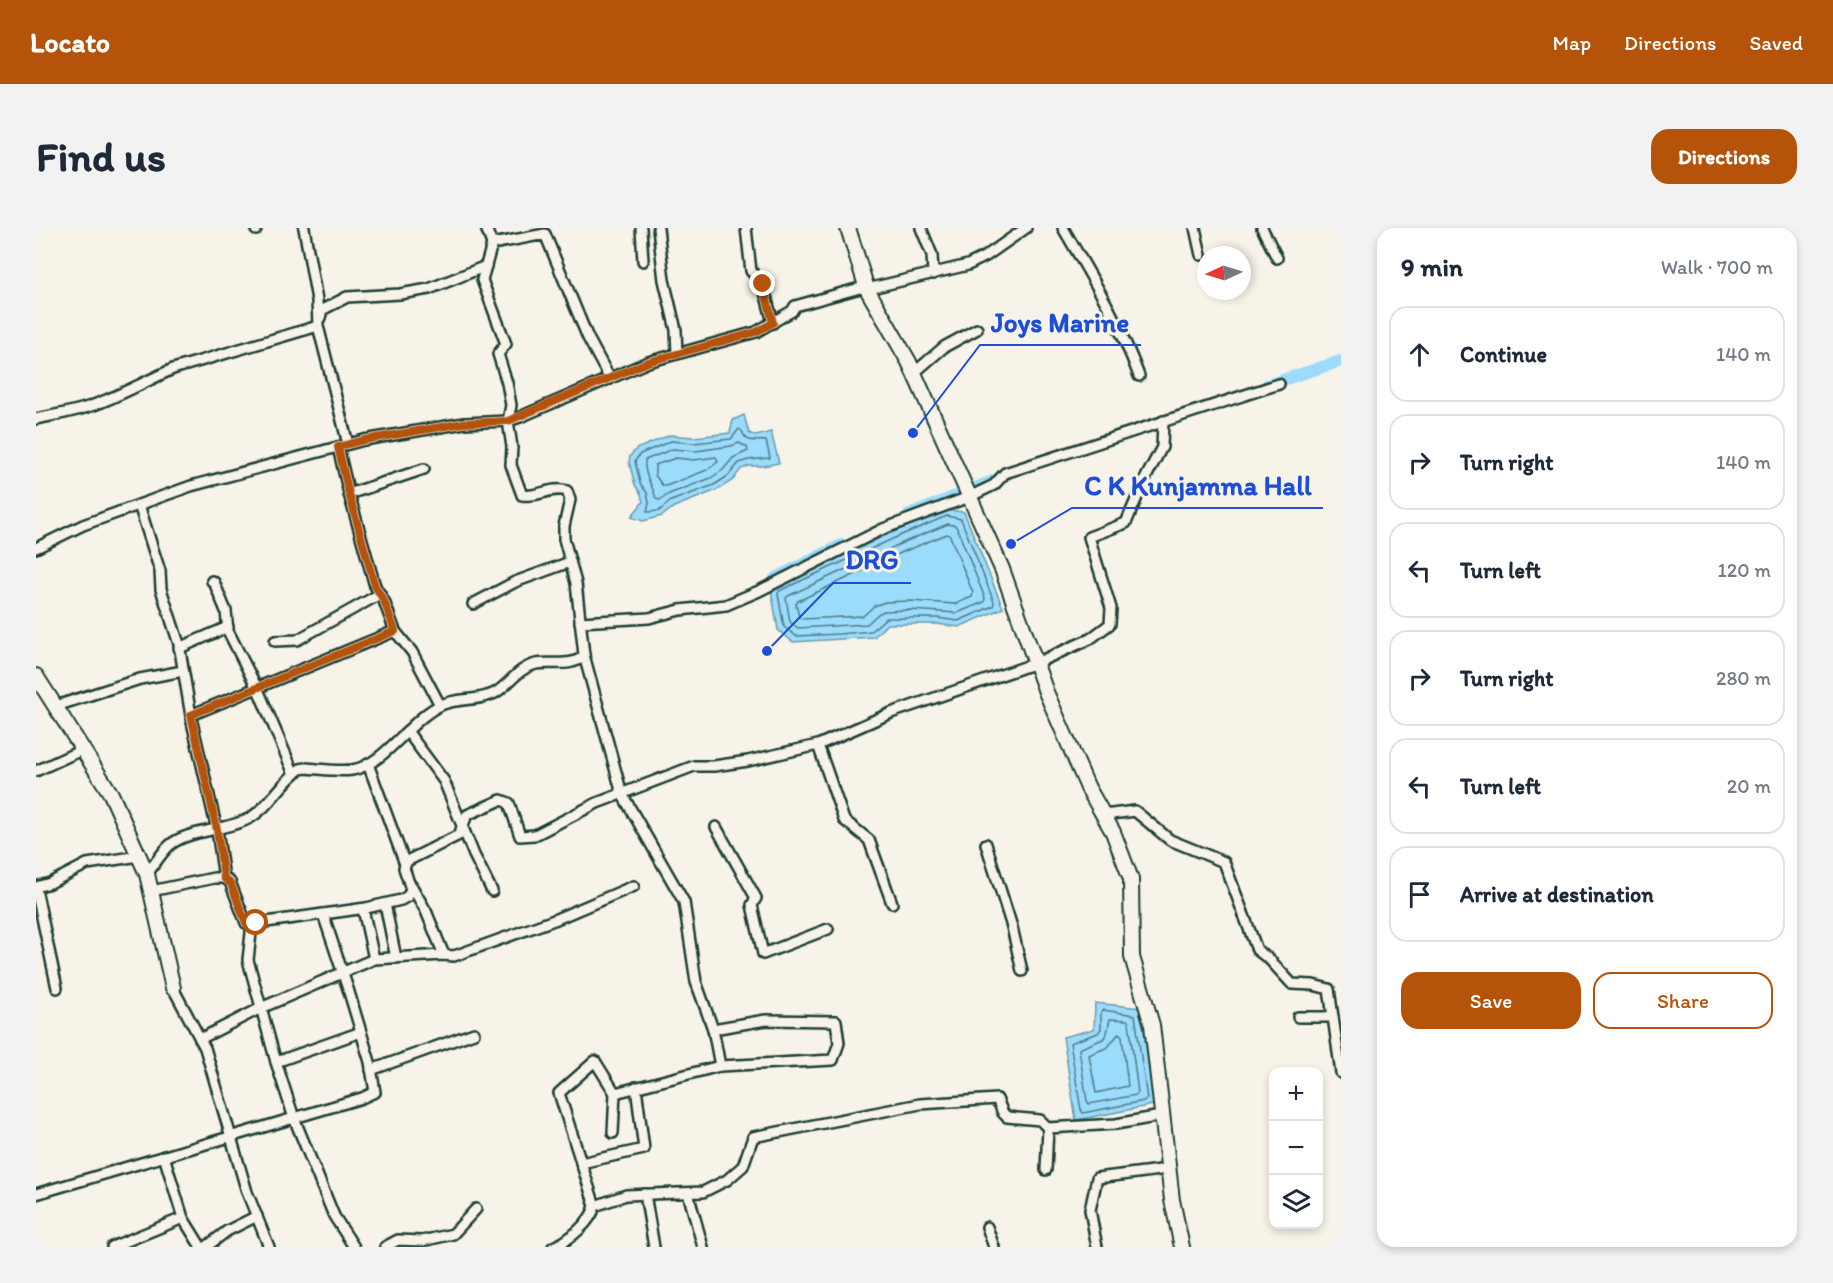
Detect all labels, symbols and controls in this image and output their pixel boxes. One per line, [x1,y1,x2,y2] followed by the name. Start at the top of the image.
[30,25,110,59] text: Locato
[1553,30,1591,55] text: Map
[1624,30,1716,55] text: Directions
[1749,30,1803,55] text: Saved
[1651,129,1797,184] button: Directions
[36,131,166,182] text: Find us
[1197,246,1251,300] north arrow
[1401,251,1463,283] text: 9 min
[1661,255,1773,279] text: Walk · 700 m
[749,270,775,296] route end
[980,300,1141,345] callout: Joys Marine
[990,306,1129,339] text: Joys Marine
[1403,338,1436,371] icon: ahead
[1460,341,1547,368] text: Continue
[1716,342,1771,366] text: 140 m
[1403,446,1436,479] icon: right
[1460,449,1554,476] text: Turn right
[1716,450,1771,474] text: 140 m
[1072,463,1323,508] callout: C K Kunjamma Hall
[1084,469,1312,502] text: C K Kunjamma Hall
[833,538,911,583] callout: DRG
[845,543,899,576] text: DRG
[1403,554,1436,587] icon: left
[1460,557,1541,584] text: Turn left
[1718,558,1771,582] text: 120 m
[1403,662,1436,695] icon: right
[1460,665,1554,692] text: Turn right
[1716,666,1771,690] text: 280 m
[1403,770,1436,803] icon: left
[1460,773,1541,800] text: Turn left
[1727,774,1771,798] text: 20 m
[1403,878,1436,911] icon: arrive
[1460,881,1654,908] text: Arrive at destination
[242,909,268,935] route start
[1401,972,1581,1029] button: Save
[1593,972,1773,1029] button: Share
[1269,1067,1323,1229] map controls
[1269,1067,1323,1121] button: +
[1269,1121,1323,1175] button: −
[1269,1175,1323,1229] button: layers

